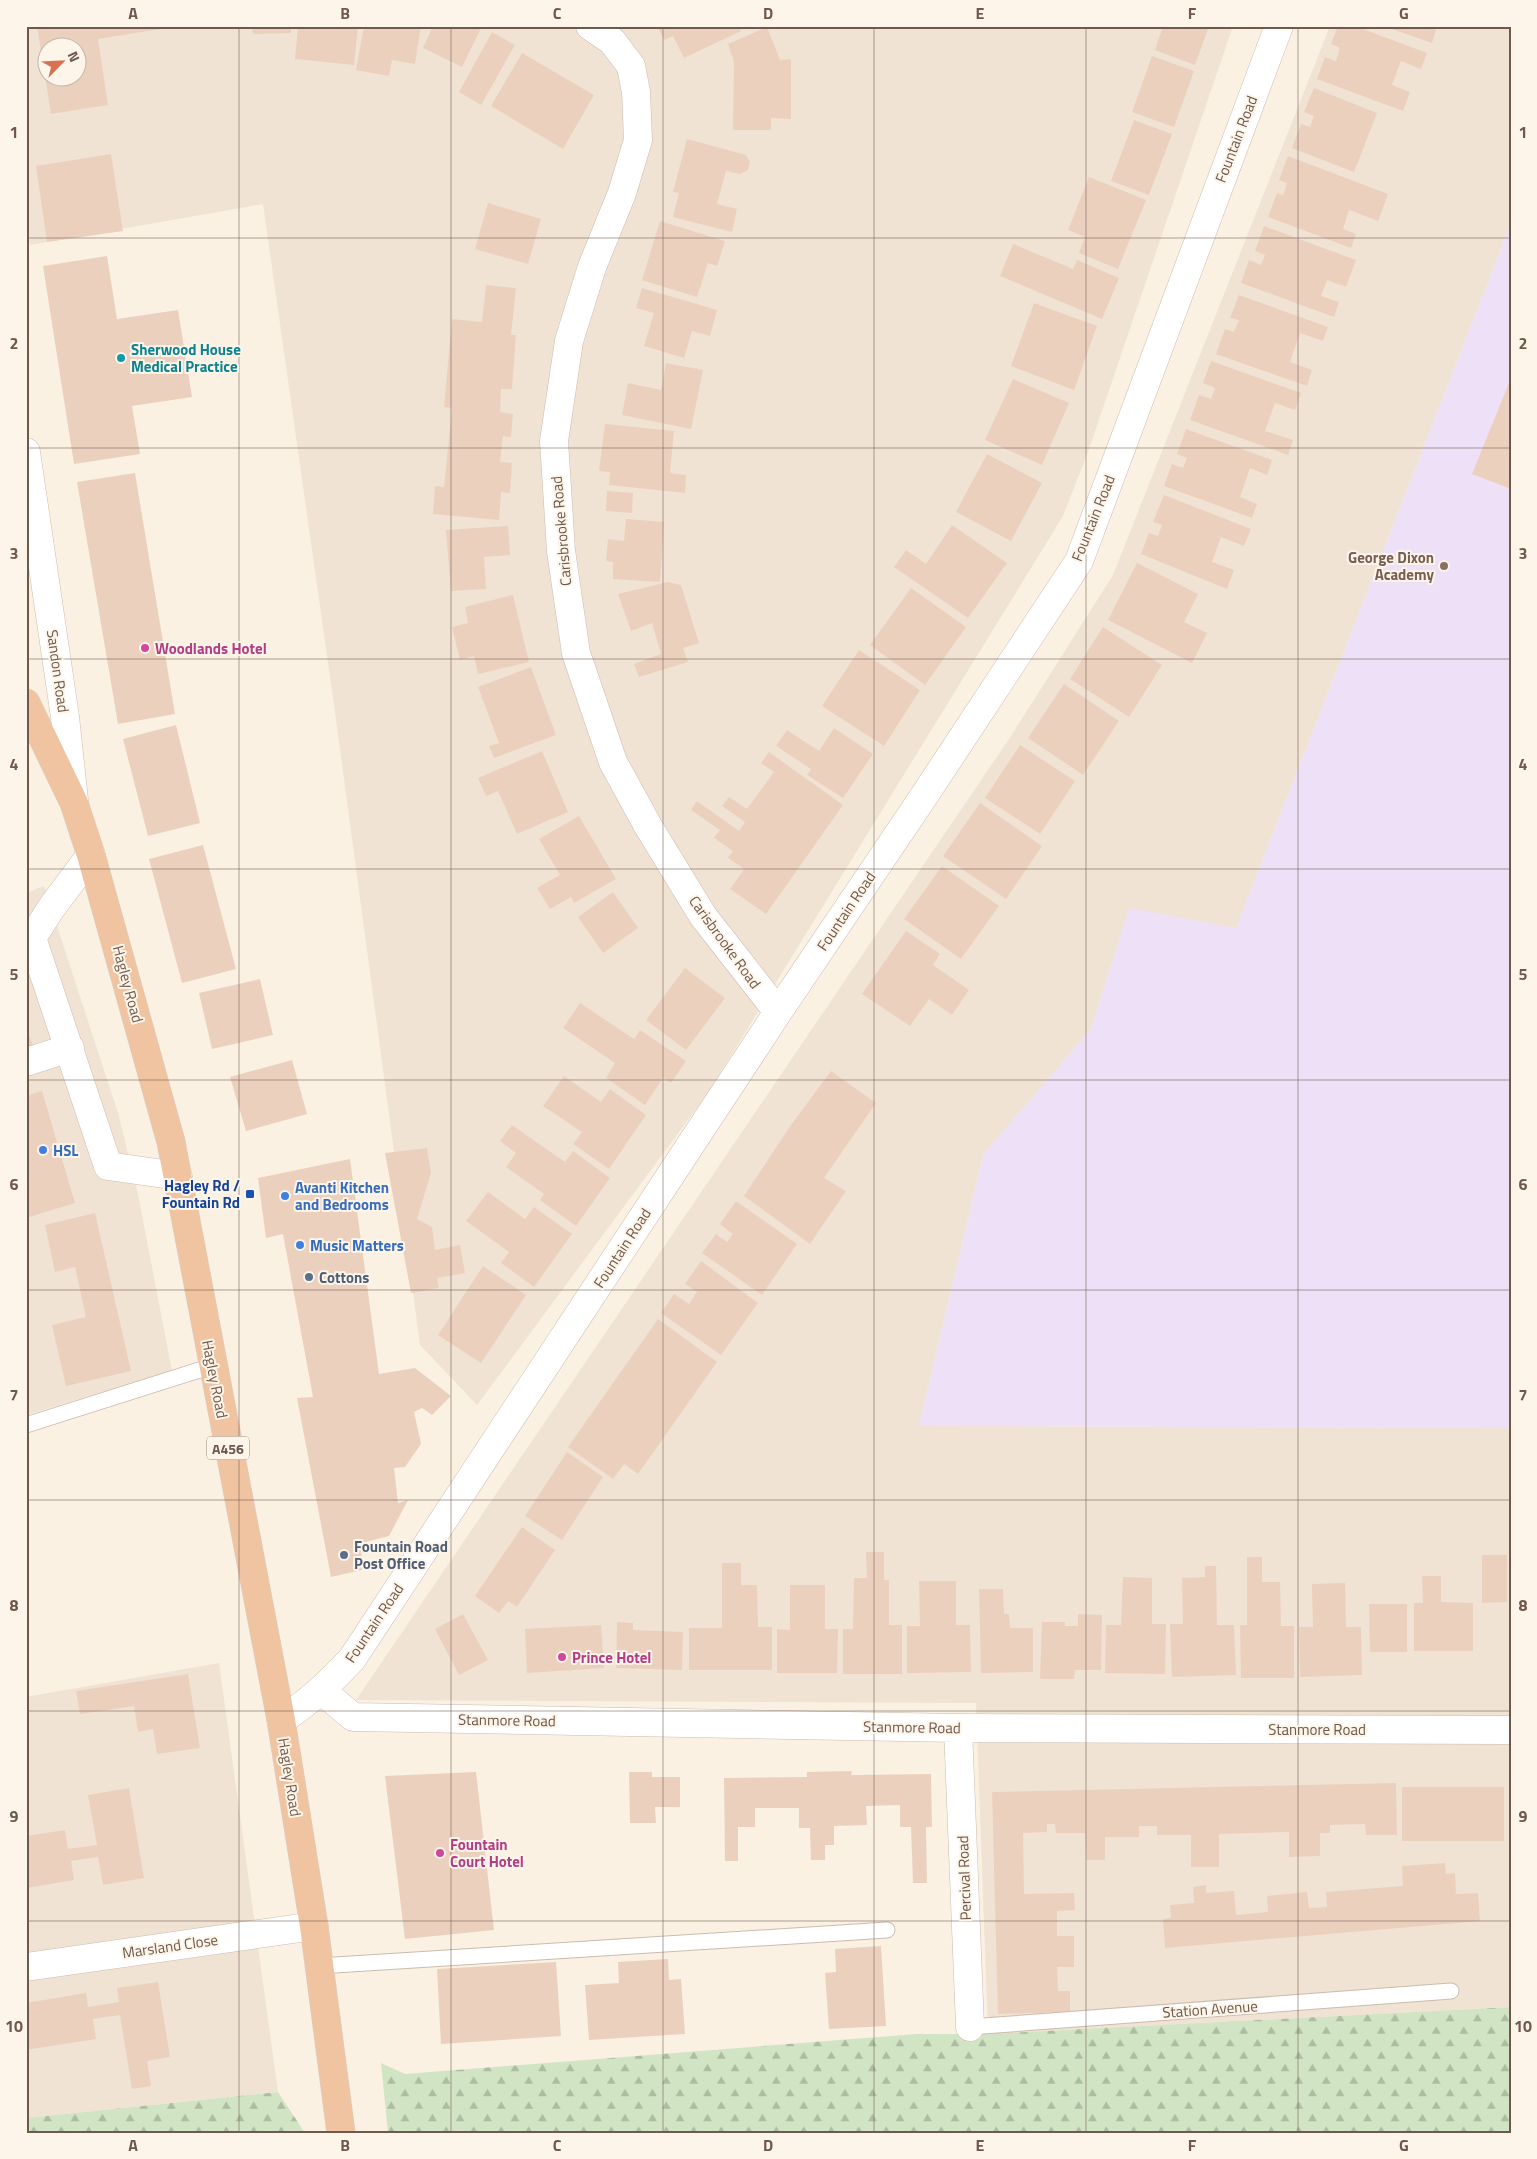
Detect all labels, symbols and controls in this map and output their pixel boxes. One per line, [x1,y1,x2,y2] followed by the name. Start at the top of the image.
[128,1,138,25] text: A
[340,1,350,25] text: B
[553,1,562,25] text: C
[763,1,773,25] text: D
[976,1,985,25] text: E
[1188,1,1197,25] text: F
[1399,1,1409,25] text: G
[38,38,88,88] north arrow
[63,48,86,65] text: N
[1209,92,1263,186] street label: Fountain Road
[10,120,18,144] text: 1
[1519,120,1527,144] text: 1
[10,331,18,355] text: 2
[1519,331,1527,355] text: 2
[131,338,241,378] place label: Sherwood House Medical Practice
[115,352,127,364] marker: Sherwood House Medical Practice
[1065,471,1121,565] street label: Fountain Road
[545,475,577,587] street label: Carisbrooke Road
[10,541,18,565] text: 3
[1519,541,1527,565] text: 3
[1348,546,1434,586] place label: George Dixon Academy
[1438,560,1450,572] marker: George Dixon Academy
[41,628,75,714] street label: Sandon Road
[155,637,267,660] place label: Woodlands Hotel
[139,642,151,654] marker: Woodlands Hotel
[10,752,19,776] text: 4
[1519,752,1528,776] text: 4
[811,867,881,955] street label: Fountain Road
[683,891,767,993] street label: Carisbrooke Road
[107,943,149,1025] street label: Hagley Road
[10,962,19,986] text: 5
[1519,962,1528,986] text: 5
[53,1139,78,1162] place label: HSL
[37,1144,49,1156] marker: HSL
[10,1172,19,1196] text: 6
[1519,1172,1528,1196] text: 6
[162,1174,240,1214] place label: Hagley Rd / Fountain Rd
[295,1176,389,1216] place label: Avanti Kitchen and Bedrooms
[244,1188,256,1200] marker: Hagley Rd / Fountain Rd
[279,1190,291,1202] marker: Avanti Kitchen and Bedrooms
[587,1203,657,1293] street label: Fountain Road
[310,1234,404,1257] place label: Music Matters
[294,1239,306,1251] marker: Music Matters
[319,1266,369,1289] place label: Cottons
[303,1271,315,1283] marker: Cottons
[196,1338,234,1420] street label: Hagley Road
[10,1383,18,1407] text: 7
[1519,1383,1527,1407] text: 7
[207,1436,249,1460] road number: A456
[354,1535,448,1575] place label: Fountain Road Post Office
[338,1549,350,1561] marker: Fountain Road Post Office
[339,1579,409,1667] street label: Fountain Road
[10,1593,19,1617] text: 8
[1519,1593,1528,1617] text: 8
[572,1646,651,1669] place label: Prince Hotel
[556,1651,568,1663] marker: Prince Hotel
[458,1708,556,1732] street label: Stanmore Road
[863,1715,961,1739] street label: Stanmore Road
[1268,1718,1366,1741] street label: Stanmore Road
[272,1736,308,1818] street label: Hagley Road
[10,1804,19,1828] text: 9
[1519,1804,1528,1828] text: 9
[450,1833,524,1873] place label: Fountain Court Hotel
[951,1835,977,1921] street label: Percival Road
[434,1847,446,1859] marker: Fountain Court Hotel
[121,1928,219,1964] street label: Marsland Close
[1162,1994,1258,2024] street label: Station Avenue
[5,2014,23,2038] text: 10
[1514,2014,1532,2038] text: 10
[128,2133,138,2157] text: A
[340,2133,350,2157] text: B
[553,2133,562,2157] text: C
[763,2133,773,2157] text: D
[976,2133,985,2157] text: E
[1188,2133,1197,2157] text: F
[1399,2133,1409,2157] text: G

